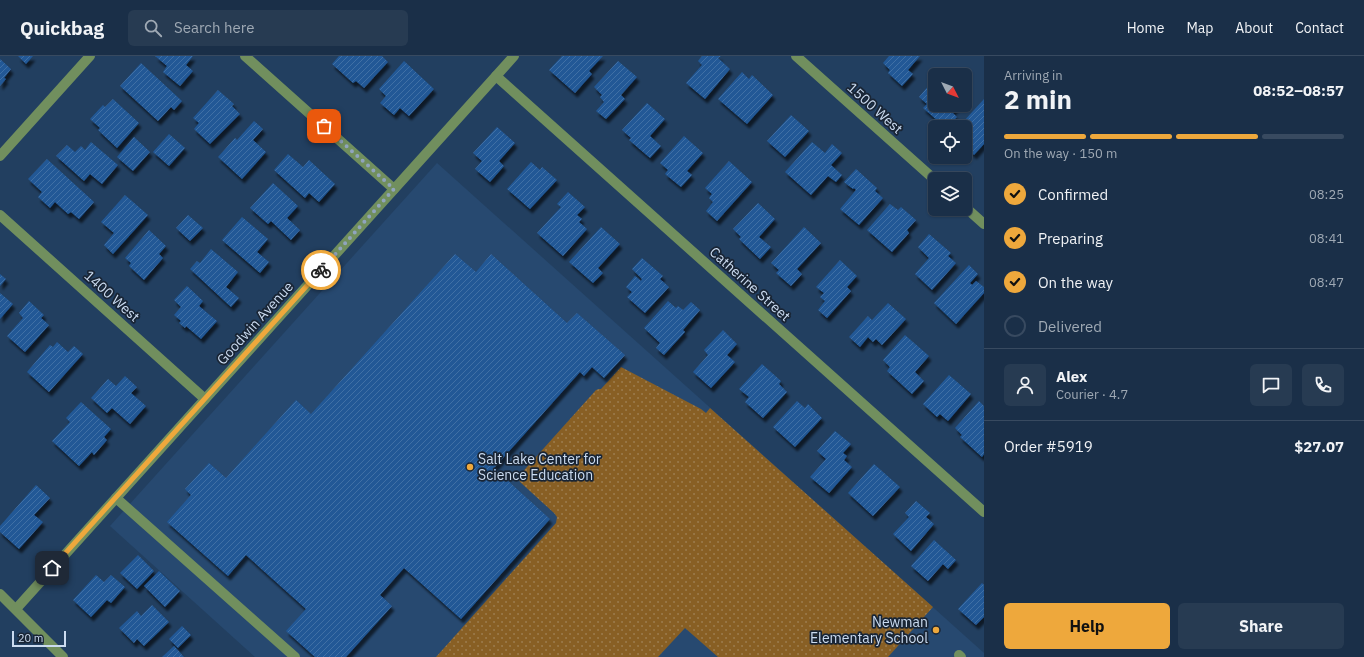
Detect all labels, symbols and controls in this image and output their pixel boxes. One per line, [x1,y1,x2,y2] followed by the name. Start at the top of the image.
[128,10,408,46] search box
[20,16,104,40] text: Quickbag
[142,17,164,39] icon: search
[174,18,254,37] text: Search here
[1127,19,1164,37] text: Home
[1186,19,1213,37] text: Map
[1235,19,1273,37] text: About
[1295,19,1344,37] text: Contact
[1004,67,1063,84] text: Arriving in
[928,68,972,112] north arrow
[928,68,972,216] map controls
[844,78,907,138] street label: 1500 West
[1253,81,1344,100] text: 08:52–08:57
[1004,82,1072,116] text: 2 min
[307,109,341,143] pin
[313,115,335,137] icon: bag
[928,120,972,164] button: locate
[1004,145,1117,162] text: On the way · 150 m
[928,172,972,216] button: layers
[1004,183,1026,205] icon: check
[1038,185,1108,204] text: Confirmed
[1309,186,1344,203] text: 08:25
[1004,227,1026,249] icon: check
[1038,229,1103,248] text: Preparing
[1309,230,1344,247] text: 08:41
[706,243,794,325] street label: Catherine Street
[301,250,341,290] courier
[310,259,332,281] icon: bike
[81,266,144,326] street label: 1400 West
[1004,271,1026,293] icon: check
[1038,273,1113,292] text: On the way
[1309,274,1344,291] text: 08:47
[213,277,297,368] street label: Goodwin Avenue
[1038,317,1102,336] text: Delivered
[1004,364,1046,406] button: person
[1250,364,1292,406] button: chat
[1302,364,1344,406] button: phone
[1056,367,1087,386] text: Alex
[1056,386,1128,403] text: Courier · 4.7
[1004,437,1093,456] text: Order #5919
[1294,437,1344,456] text: $27.07
[478,450,601,484] place label: Salt Lake Center for Science Education
[465,462,475,472] marker: Salt Lake Center for Science Education
[35,551,69,585] pin
[41,557,63,579] icon: home
[1004,603,1170,649] button: Help
[1178,603,1344,649] button: Share
[810,613,928,647] place label: Newman Elementary School
[931,625,941,635] marker: Newman Elementary School
[12,629,66,648] scale bar
[18,631,43,645] text: 20 m

